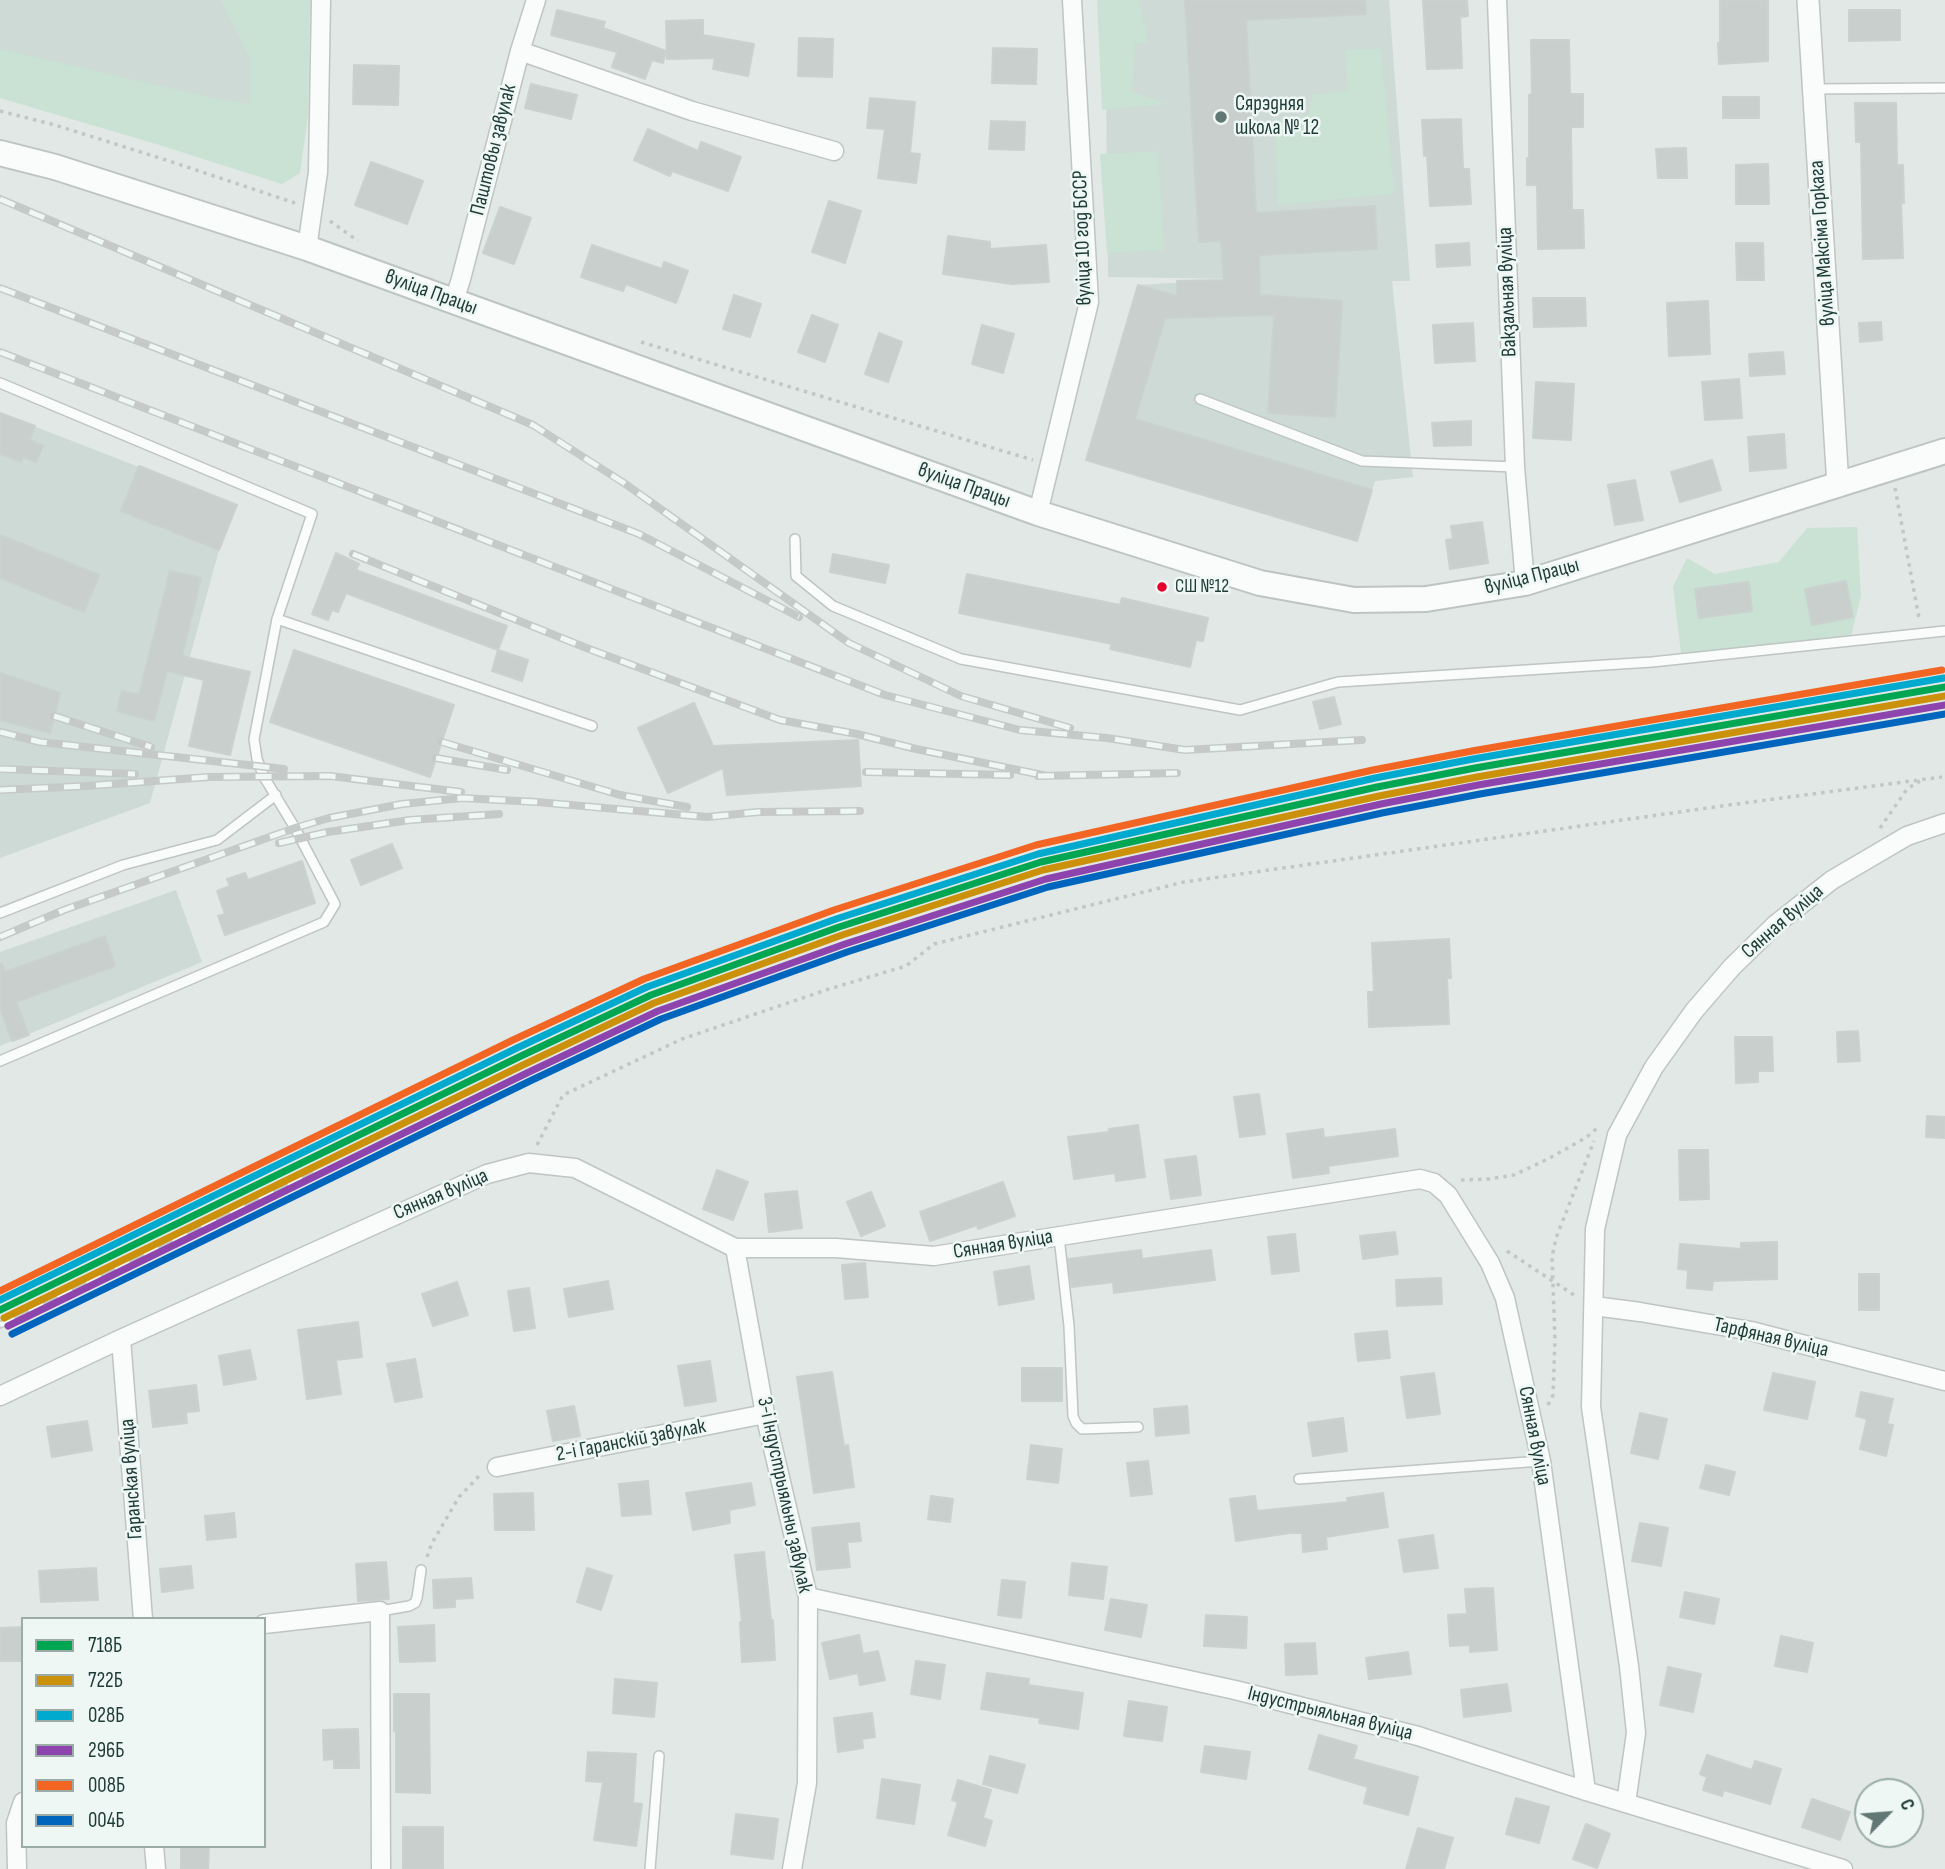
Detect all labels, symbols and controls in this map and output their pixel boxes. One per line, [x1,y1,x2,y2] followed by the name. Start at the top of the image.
[466,82,522,218] street label: Паштовы завулак
[1235,92,1319,142] place label: Сярэдняя школа № 12
[1213,109,1229,125] marker: Сярэдняя школа № 12
[1805,159,1841,327] street label: вуліца Максіма Горкага
[1068,170,1098,306] street label: вуліца 10 год БССР
[1493,227,1523,357] street label: Вакзальная вуліца
[381,265,481,321] street label: вуліца Працы
[914,458,1014,514] street label: вуліца Працы
[1482,553,1582,601] street label: вуліца Працы
[1175,576,1229,598] place label: СШ №12
[1155,580,1169,594] marker: СШ №12
[1737,880,1829,964] street label: Сянная вуліца
[390,1164,492,1226] street label: Сянная вуліца
[951,1225,1055,1265] street label: Сянная вуліца
[1711,1313,1831,1363] street label: Тарфяная вуліца
[1512,1384,1556,1488] street label: Сянная вуліца
[751,1395,817,1595] street label: 3-і Індустрыяльны завулак
[554,1414,708,1468] street label: 2-і Гаранскій завулак
[115,1418,149,1540] street label: Гаранская вуліца
[21,1617,266,1848] legend
[88,1633,122,1658] text: 718Б
[88,1668,123,1693] text: 722Б
[1245,1681,1415,1747] street label: Індустрыяльная вуліца
[88,1703,124,1728] text: 028Б
[88,1738,124,1763] text: 296Б
[88,1773,125,1798] text: 008Б
[1854,1778,1924,1848] north arrow
[1894,1795,1919,1814] text: С
[88,1808,125,1833] text: 004Б

